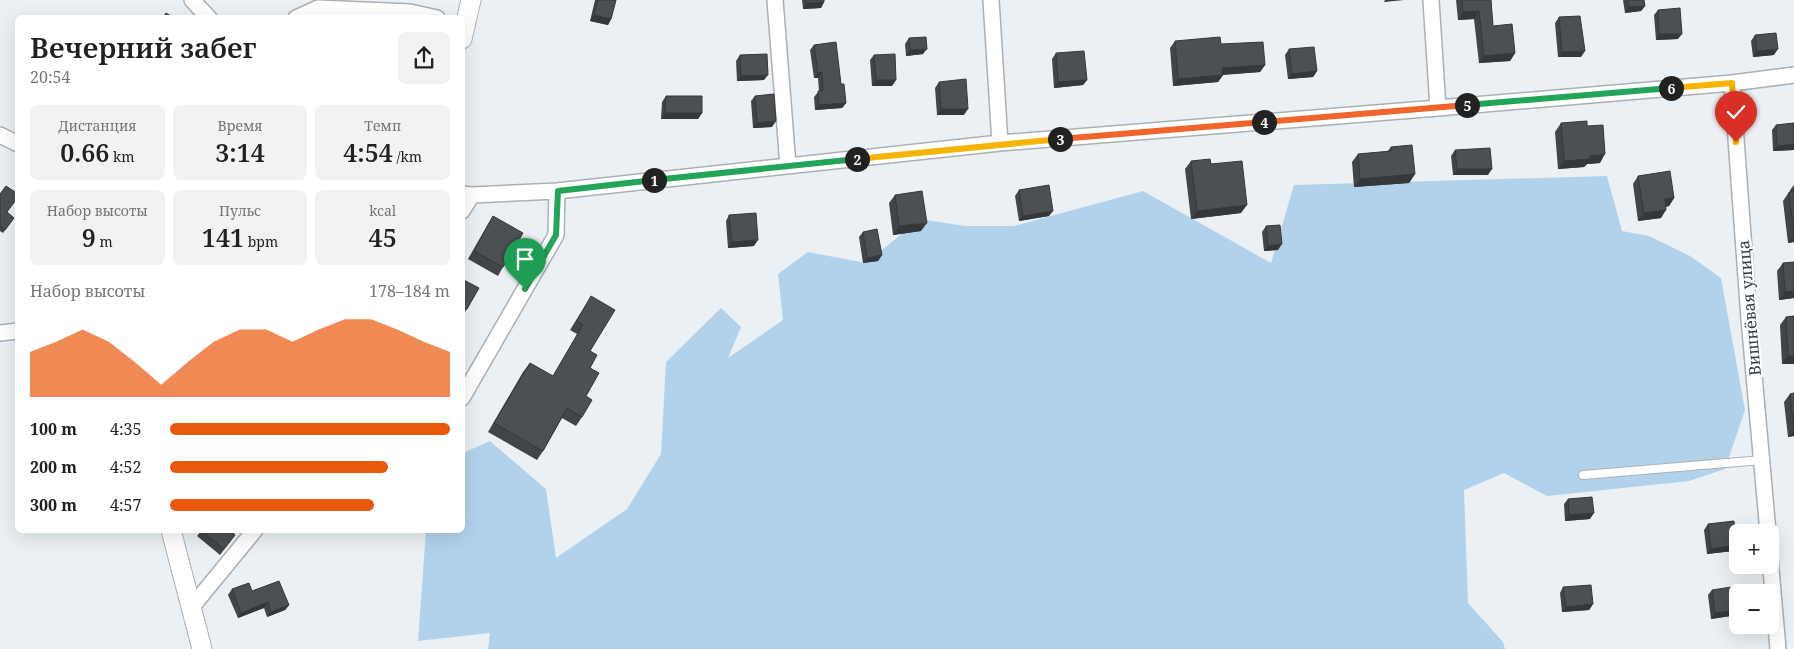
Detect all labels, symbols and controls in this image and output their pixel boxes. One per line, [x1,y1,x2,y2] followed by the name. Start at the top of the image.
[30,28,256,66] text: Вечерний забег
[398,32,450,84] button: share
[30,66,70,88] text: 20:54
[1658,76,1684,100] pin: 6
[1668,79,1675,98] text: 6
[1715,91,1757,142] pin
[1454,92,1480,118] pin: 5
[1464,96,1471,115] text: 5
[1722,98,1750,126] icon: check
[1252,110,1276,134] pin: 4
[1261,113,1268,132] text: 4
[58,116,136,135] text: Дистанция
[217,116,263,135] text: Время
[364,116,401,135] text: Темп
[1048,126,1072,152] pin: 3
[1057,130,1064,149] text: 3
[60,135,109,169] text: 0.66
[215,135,265,169] text: 3:14
[343,135,393,169] text: 4:54
[844,146,870,172] pin: 2
[109,147,134,166] text: km
[393,147,422,166] text: /km
[854,150,861,169] text: 2
[642,168,666,192] pin: 1
[651,171,658,190] text: 1
[47,201,148,220] text: Набор высоты
[219,201,261,220] text: Пульс
[369,201,396,220] text: kcal
[82,220,96,254] text: 9
[202,220,244,254] text: 141
[369,220,397,254] text: 45
[96,232,113,251] text: m
[244,232,278,251] text: bpm
[504,238,546,289] pin
[1732,239,1766,377] street label: Вишнёвая улица
[511,245,539,273] icon: arrive
[30,280,145,302] text: Набор высоты
[369,280,450,302] text: 178–184 m
[30,418,77,440] text: 100 m
[110,418,141,440] text: 4:35
[30,456,77,478] text: 200 m
[110,456,141,478] text: 4:52
[30,494,77,516] text: 300 m
[110,494,141,516] text: 4:57
[1729,524,1779,634] map controls
[1729,524,1779,574] button: +
[1729,584,1779,634] button: −

